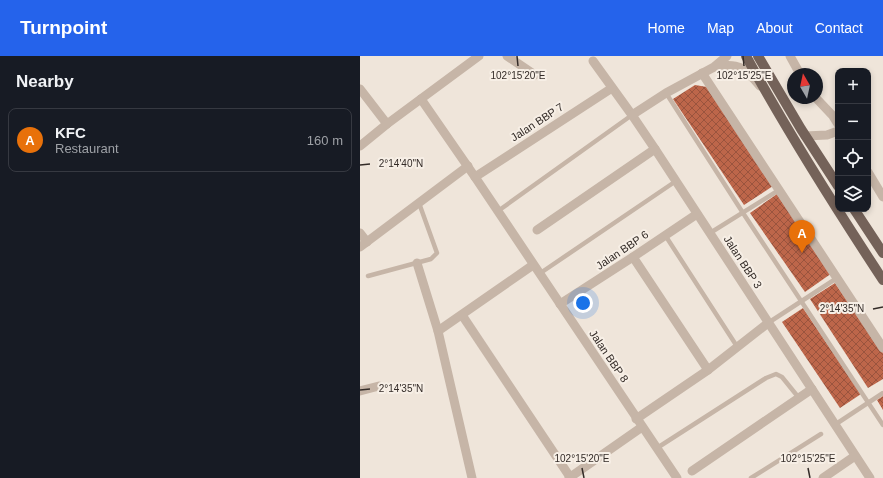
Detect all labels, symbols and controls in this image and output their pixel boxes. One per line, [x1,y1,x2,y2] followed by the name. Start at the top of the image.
[20,17,107,38] text: Turnpoint
[648,20,685,36] text: Home
[707,20,734,36] text: Map
[756,20,793,36] text: About
[815,20,863,36] text: Contact
[787,68,823,104] north arrow
[835,68,871,212] map controls
[835,68,871,104] button: +
[490,70,546,81] text: 102°15'20"E
[716,70,772,81] text: 102°15'25"E
[16,72,74,91] text: Nearby
[508,101,566,143] street label: Jalan BBP 7
[835,104,871,140] button: −
[55,124,86,141] text: KFC
[25,133,35,148] text: A
[307,133,343,148] text: 160 m
[835,140,871,176] button: locate
[55,141,119,156] text: Restaurant
[379,158,423,169] text: 2°14'40"N
[835,176,871,212] button: layers
[789,220,815,253] pin: A
[594,228,650,272] street label: Jalan BBP 6
[722,233,764,291] street label: Jalan BBP 3
[573,293,593,313] your location
[820,303,864,314] text: 2°14'35"N
[587,328,631,384] street label: Jalan BBP 8
[379,383,423,394] text: 2°14'35"N
[554,453,610,464] text: 102°15'20"E
[780,453,836,464] text: 102°15'25"E

